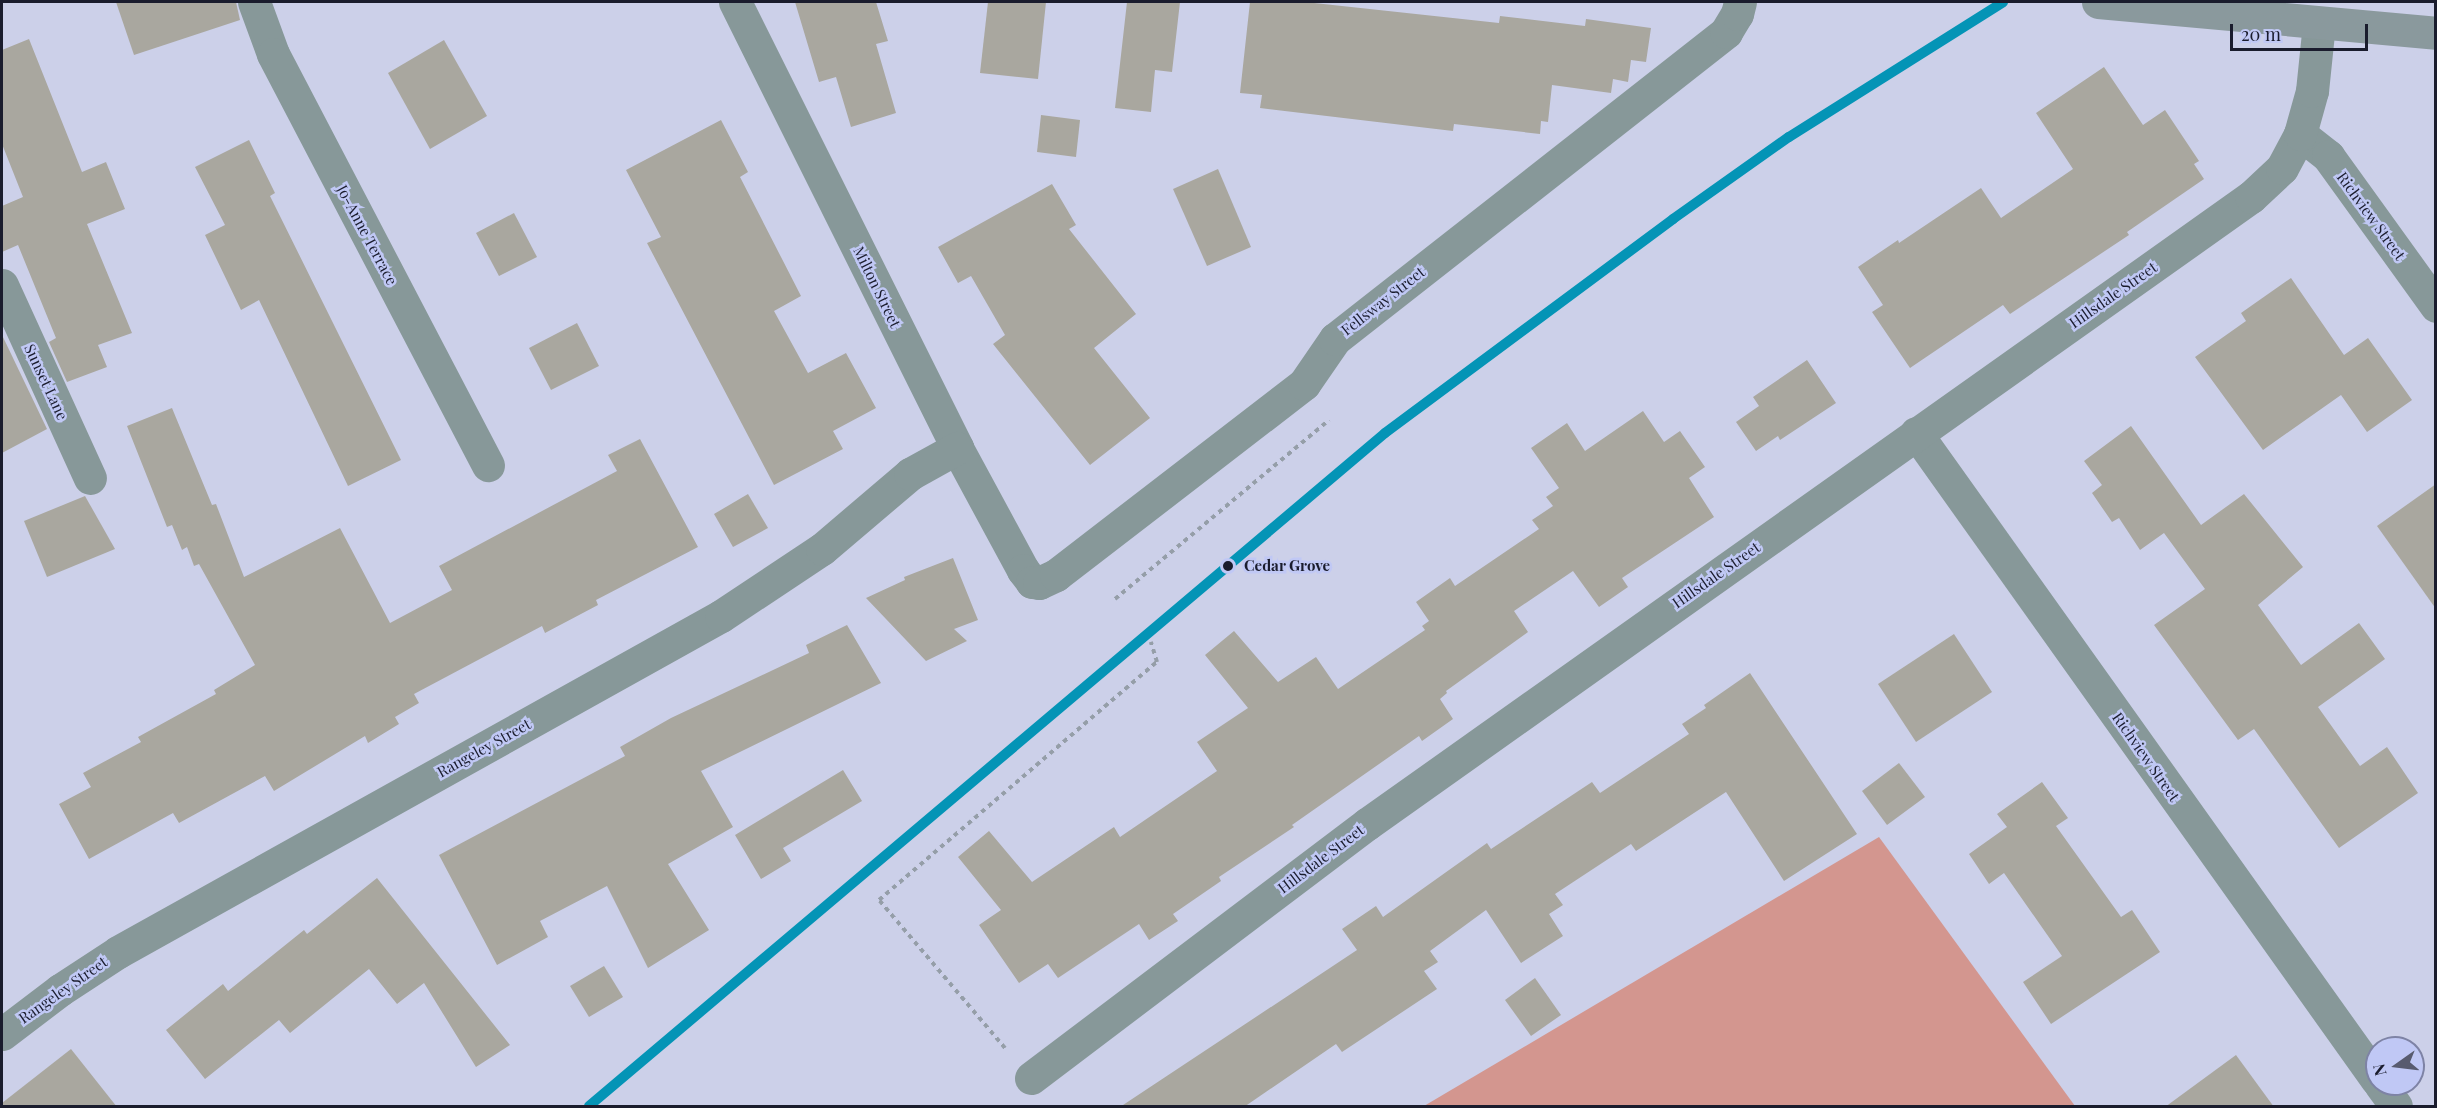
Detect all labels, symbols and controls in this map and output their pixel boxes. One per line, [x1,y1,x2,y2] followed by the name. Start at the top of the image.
[2233,12,2371,50] scale bar
[2241,22,2281,46] text: 20 m
[2333,168,2409,264] street label: Richview Street
[333,182,401,288] street label: Jo-Anne Terrace
[850,243,904,331] street label: Milton Street
[2066,258,2160,332] street label: Hillsdale Street
[1337,263,1429,339] street label: Fellsway Street
[21,341,71,423] street label: Sunset Lane
[1669,538,1763,612] street label: Hillsdale Street
[1217,555,1239,577] marker: Cedar Grove
[1244,557,1330,575] place label: Cedar Grove
[2109,709,2183,805] street label: Richview Street
[434,715,534,781] street label: Rangeley Street
[1274,821,1368,897] street label: Hillsdale Street
[15,953,111,1027] street label: Rangeley Street
[2365,1036,2425,1096] north arrow
[2367,1062,2391,1078] text: N

